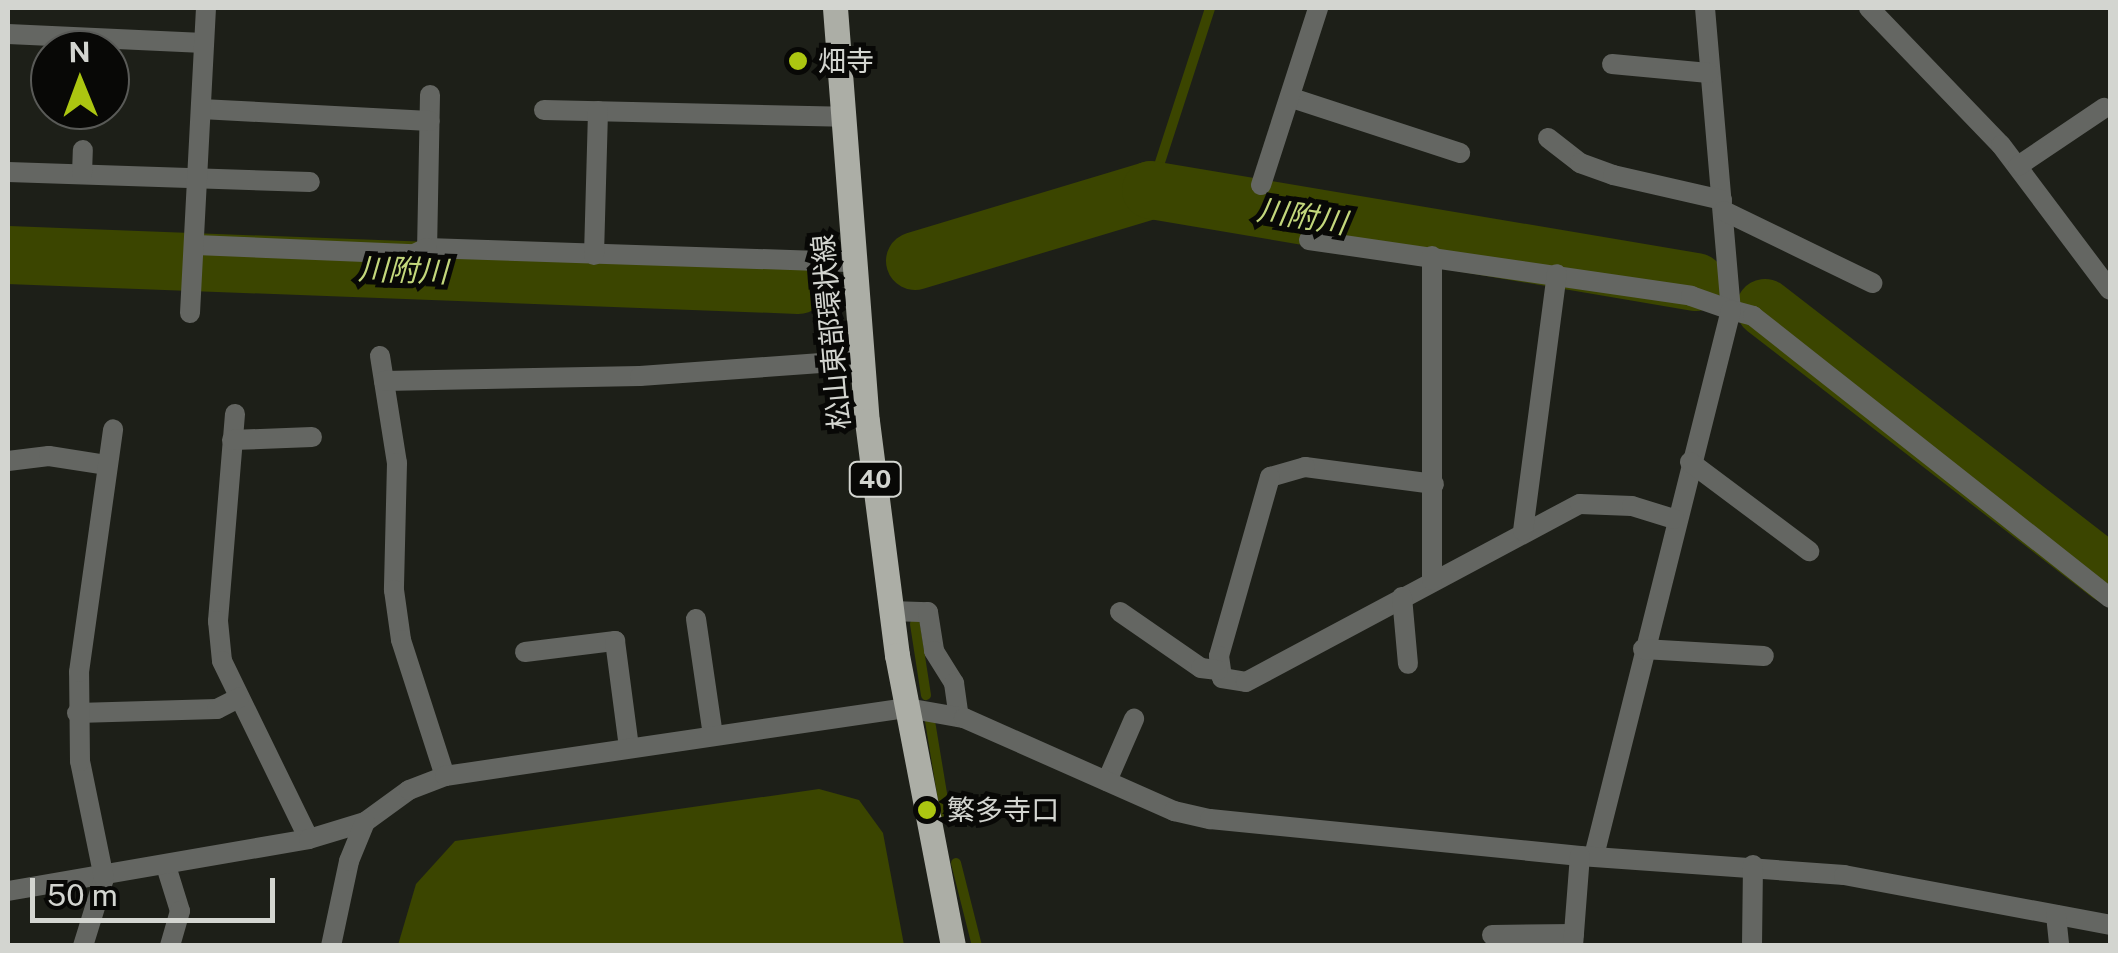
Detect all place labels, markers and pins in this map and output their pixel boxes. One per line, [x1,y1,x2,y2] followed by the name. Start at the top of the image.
[818,44,874,78] place label: 畑寺
[787,50,809,72] marker: 畑寺
[947,793,1059,827] place label: 繁多寺口
[916,799,938,821] marker: 繁多寺口

